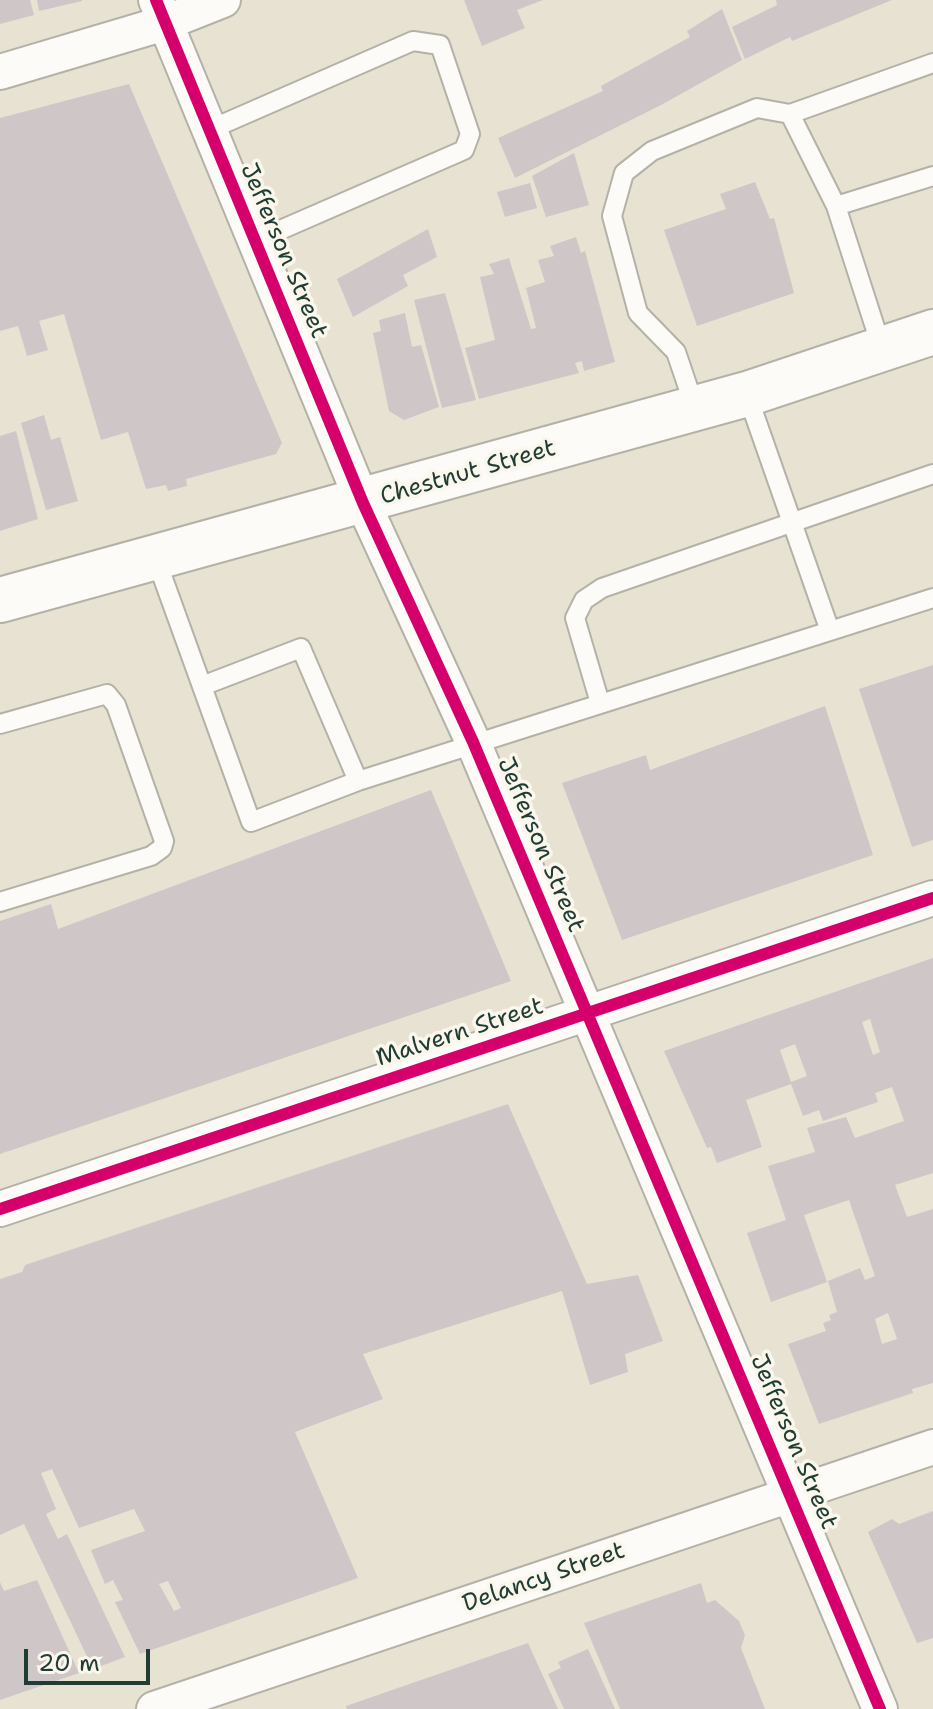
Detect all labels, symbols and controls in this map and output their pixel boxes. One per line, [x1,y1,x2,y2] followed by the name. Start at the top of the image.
[233,159,333,343] street label: Jefferson Street
[377,434,559,512] street label: Chestnut Street
[490,753,590,937] street label: Jefferson Street
[373,992,547,1074] street label: Malvern Street
[743,1350,843,1534] street label: Jefferson Street
[459,1537,629,1619] street label: Delancy Street
[28,1633,154,1683] scale bar
[38,1647,100,1679] text: 20 m

